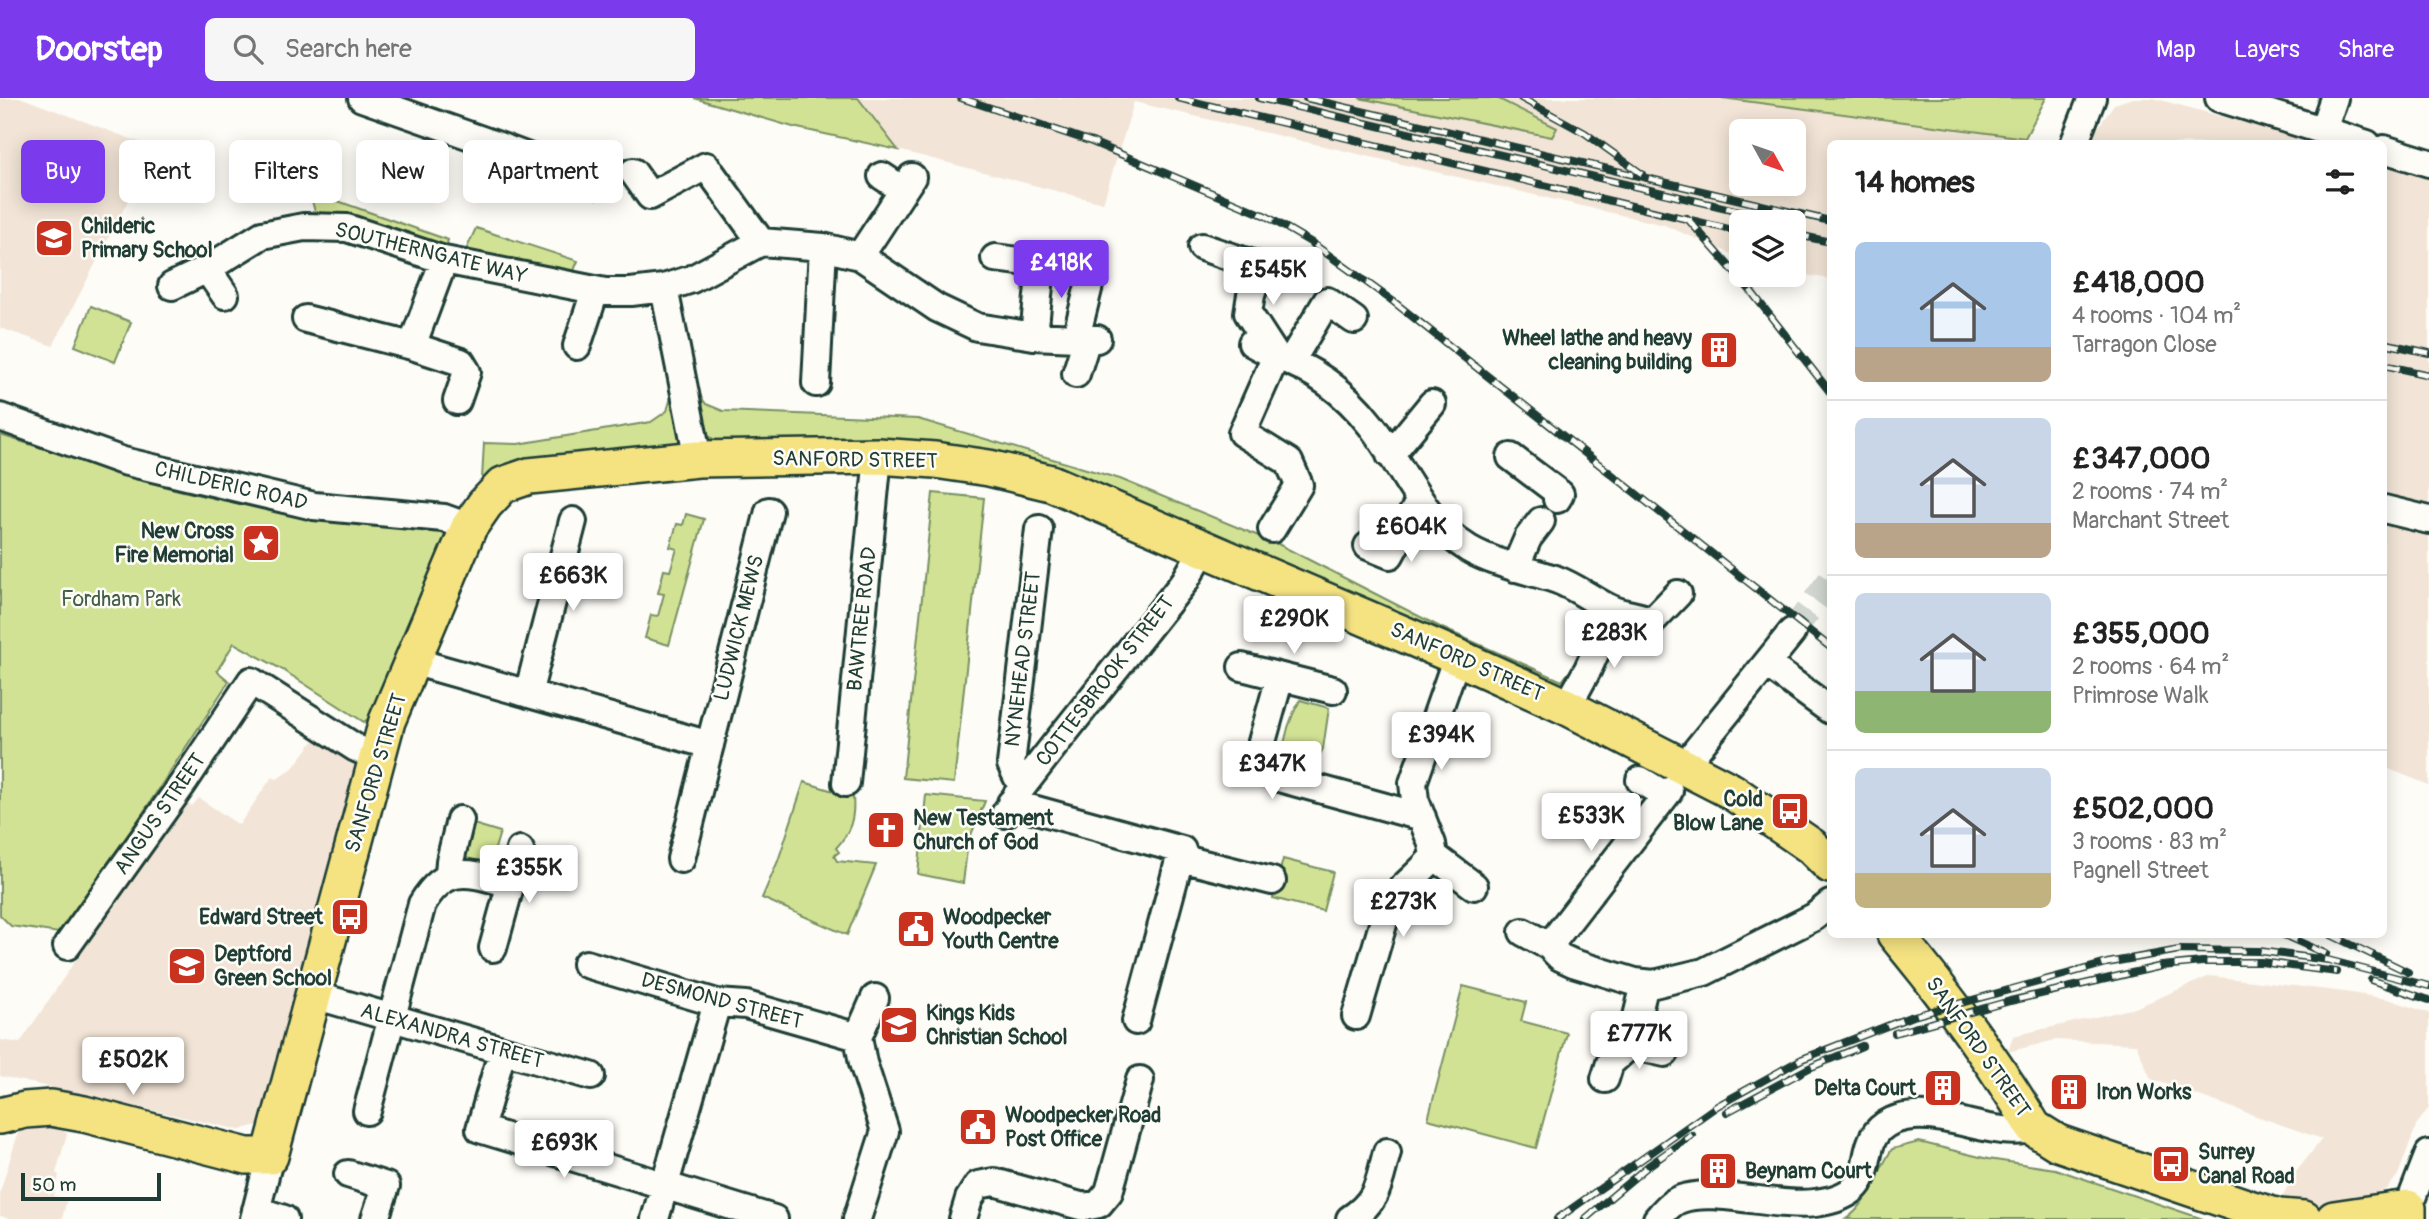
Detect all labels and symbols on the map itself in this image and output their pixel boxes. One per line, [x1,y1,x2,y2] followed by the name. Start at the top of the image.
[1729,119,1806,196] north arrow
[81,213,213,264] place label: Childeric Primary School
[332,216,530,290] street label: SOUTHERNGATE WAY
[33,217,75,259] school or university icon: Childeric Primary School
[1012,240,1110,300] pin: £418K
[1224,248,1322,307] pin: £545K
[1502,325,1692,376] place label: Wheel lathe and heavy cleaning building
[1698,329,1740,371] building icon: Wheel lathe and heavy cleaning building
[772,445,938,475] street label: SANFORD STREET
[152,455,310,517] street label: CHILDERIC ROAD
[1362,504,1460,564] pin: £604K
[114,518,235,569] place label: New Cross Fire Memorial
[240,522,282,564] place icon: New Cross Fire Memorial
[841,546,883,692] street label: BAWTREE ROAD
[708,552,770,704] street label: LUDWICK MEWS
[524,554,622,613] pin: £663K
[999,569,1047,748] street label: NYNEHEAD STREET
[61,586,181,613] park label: Fordham Park
[1030,590,1180,772] street label: COTTESBROOK STREET
[1245,596,1343,656] pin: £290K
[1565,610,1663,670] pin: £283K
[1386,616,1548,708] street label: SANFORD STREET
[339,690,413,856] street label: SANFORD STREET
[1392,712,1490,772] pin: £394K
[1223,742,1321,801] pin: £347K
[108,748,212,880] street label: ANGUS STREET
[1673,786,1764,837] place label: Cold Blow Lane
[1769,790,1811,832] bus stop icon: Cold Blow Lane
[1542,794,1640,853] pin: £533K
[913,805,1054,856] place label: New Testament Church of God
[865,809,907,851] church icon: New Testament Church of God
[480,846,578,905] pin: £355K
[1354,880,1452,939] pin: £273K
[329,896,371,938] bus stop icon: Edward Street
[199,904,324,931] place label: Edward Street
[942,904,1059,955] place label: Woodpecker Youth Centre
[895,908,937,950] public building icon: Woodpecker Youth Centre
[214,941,332,992] place label: Deptford Green School
[166,945,208,987] school or university icon: Deptford Green School
[638,966,806,1036] street label: DESMOND STREET
[1919,971,2037,1123] street label: SANFORD STREET
[357,997,547,1075] street label: ALEXANDRA STREET
[926,1000,1068,1051] place label: Kings Kids Christian School
[878,1004,920,1046] school or university icon: Kings Kids Christian School
[1590,1012,1688,1071] pin: £777K
[84,1038,182,1097] pin: £502K
[1922,1067,1964,1109] building icon: Delta Court
[2048,1071,2090,1113] building icon: Iron Works
[1814,1075,1917,1102] place label: Delta Court
[2096,1079,2192,1106] place label: Iron Works
[1005,1102,1161,1153] place label: Woodpecker Road Post Office
[957,1106,999,1148] public building icon: Woodpecker Road Post Office
[515,1121,613,1180] pin: £693K
[2198,1139,2295,1190] place label: Surrey Canal Road
[2150,1143,2192,1185] bus stop icon: Surrey Canal Road
[1697,1150,1739,1192] building icon: Beynam Court
[1745,1158,1872,1185] place label: Beynam Court
[21,1170,161,1202] scale bar

